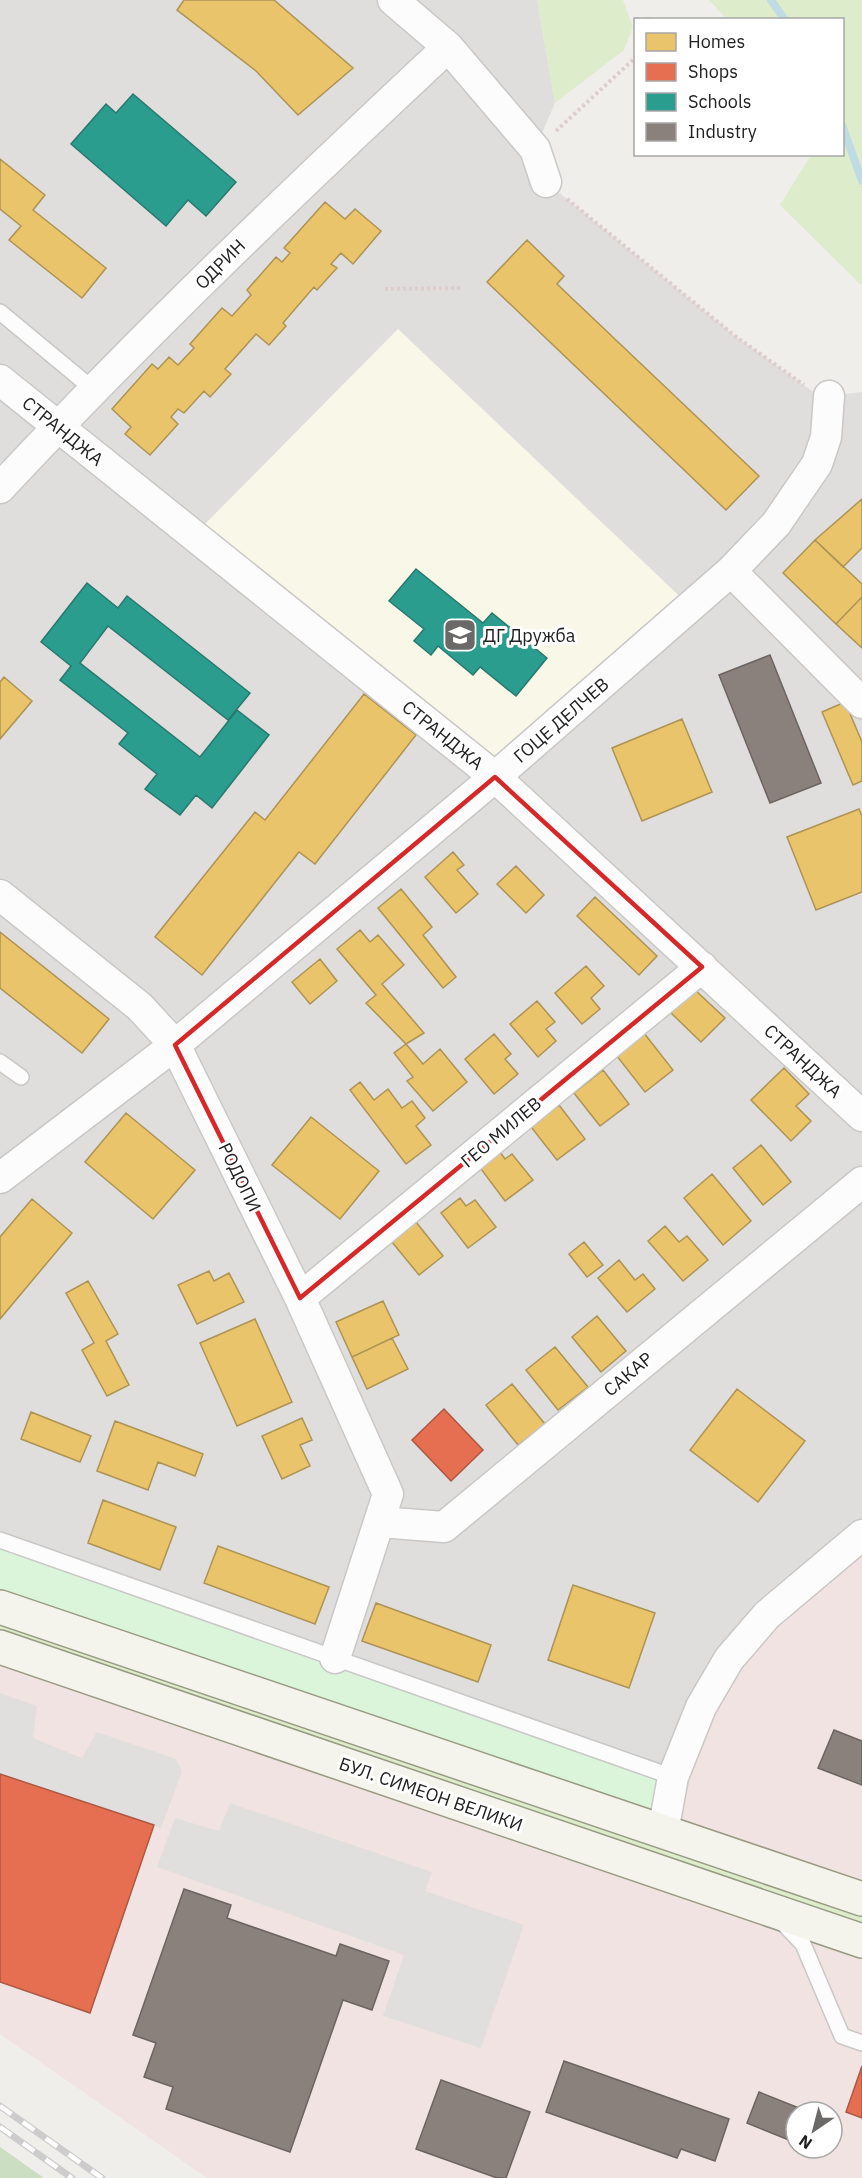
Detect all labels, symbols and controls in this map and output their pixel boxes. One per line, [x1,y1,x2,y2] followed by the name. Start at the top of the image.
[634,18,844,156] legend
[688,30,745,53] text: Homes
[688,60,738,83] text: Shops
[688,90,752,113] text: Schools
[688,120,757,143] text: Industry
[190,234,250,294] street label: ОДРИН
[18,391,109,471] street label: СТРАНДЖА
[442,617,478,653] school or university icon: ДГ Дружба
[483,624,576,647] place label: ДГ Дружба
[509,672,613,768] street label: ГОЦЕ ДЕЛЧЕВ
[398,695,489,775] street label: СТРАНДЖА
[759,1019,847,1103] street label: СТРАНДЖА
[456,1092,546,1172] street label: ГЕО МИЛЕВ
[213,1139,267,1215] street label: РОДОПИ
[599,1347,657,1401] street label: САКАР
[336,1752,526,1836] street label: БУЛ. СИМЕОН ВЕЛИКИ
[784,2100,844,2160] north arrow
[795,2131,816,2154] text: N

